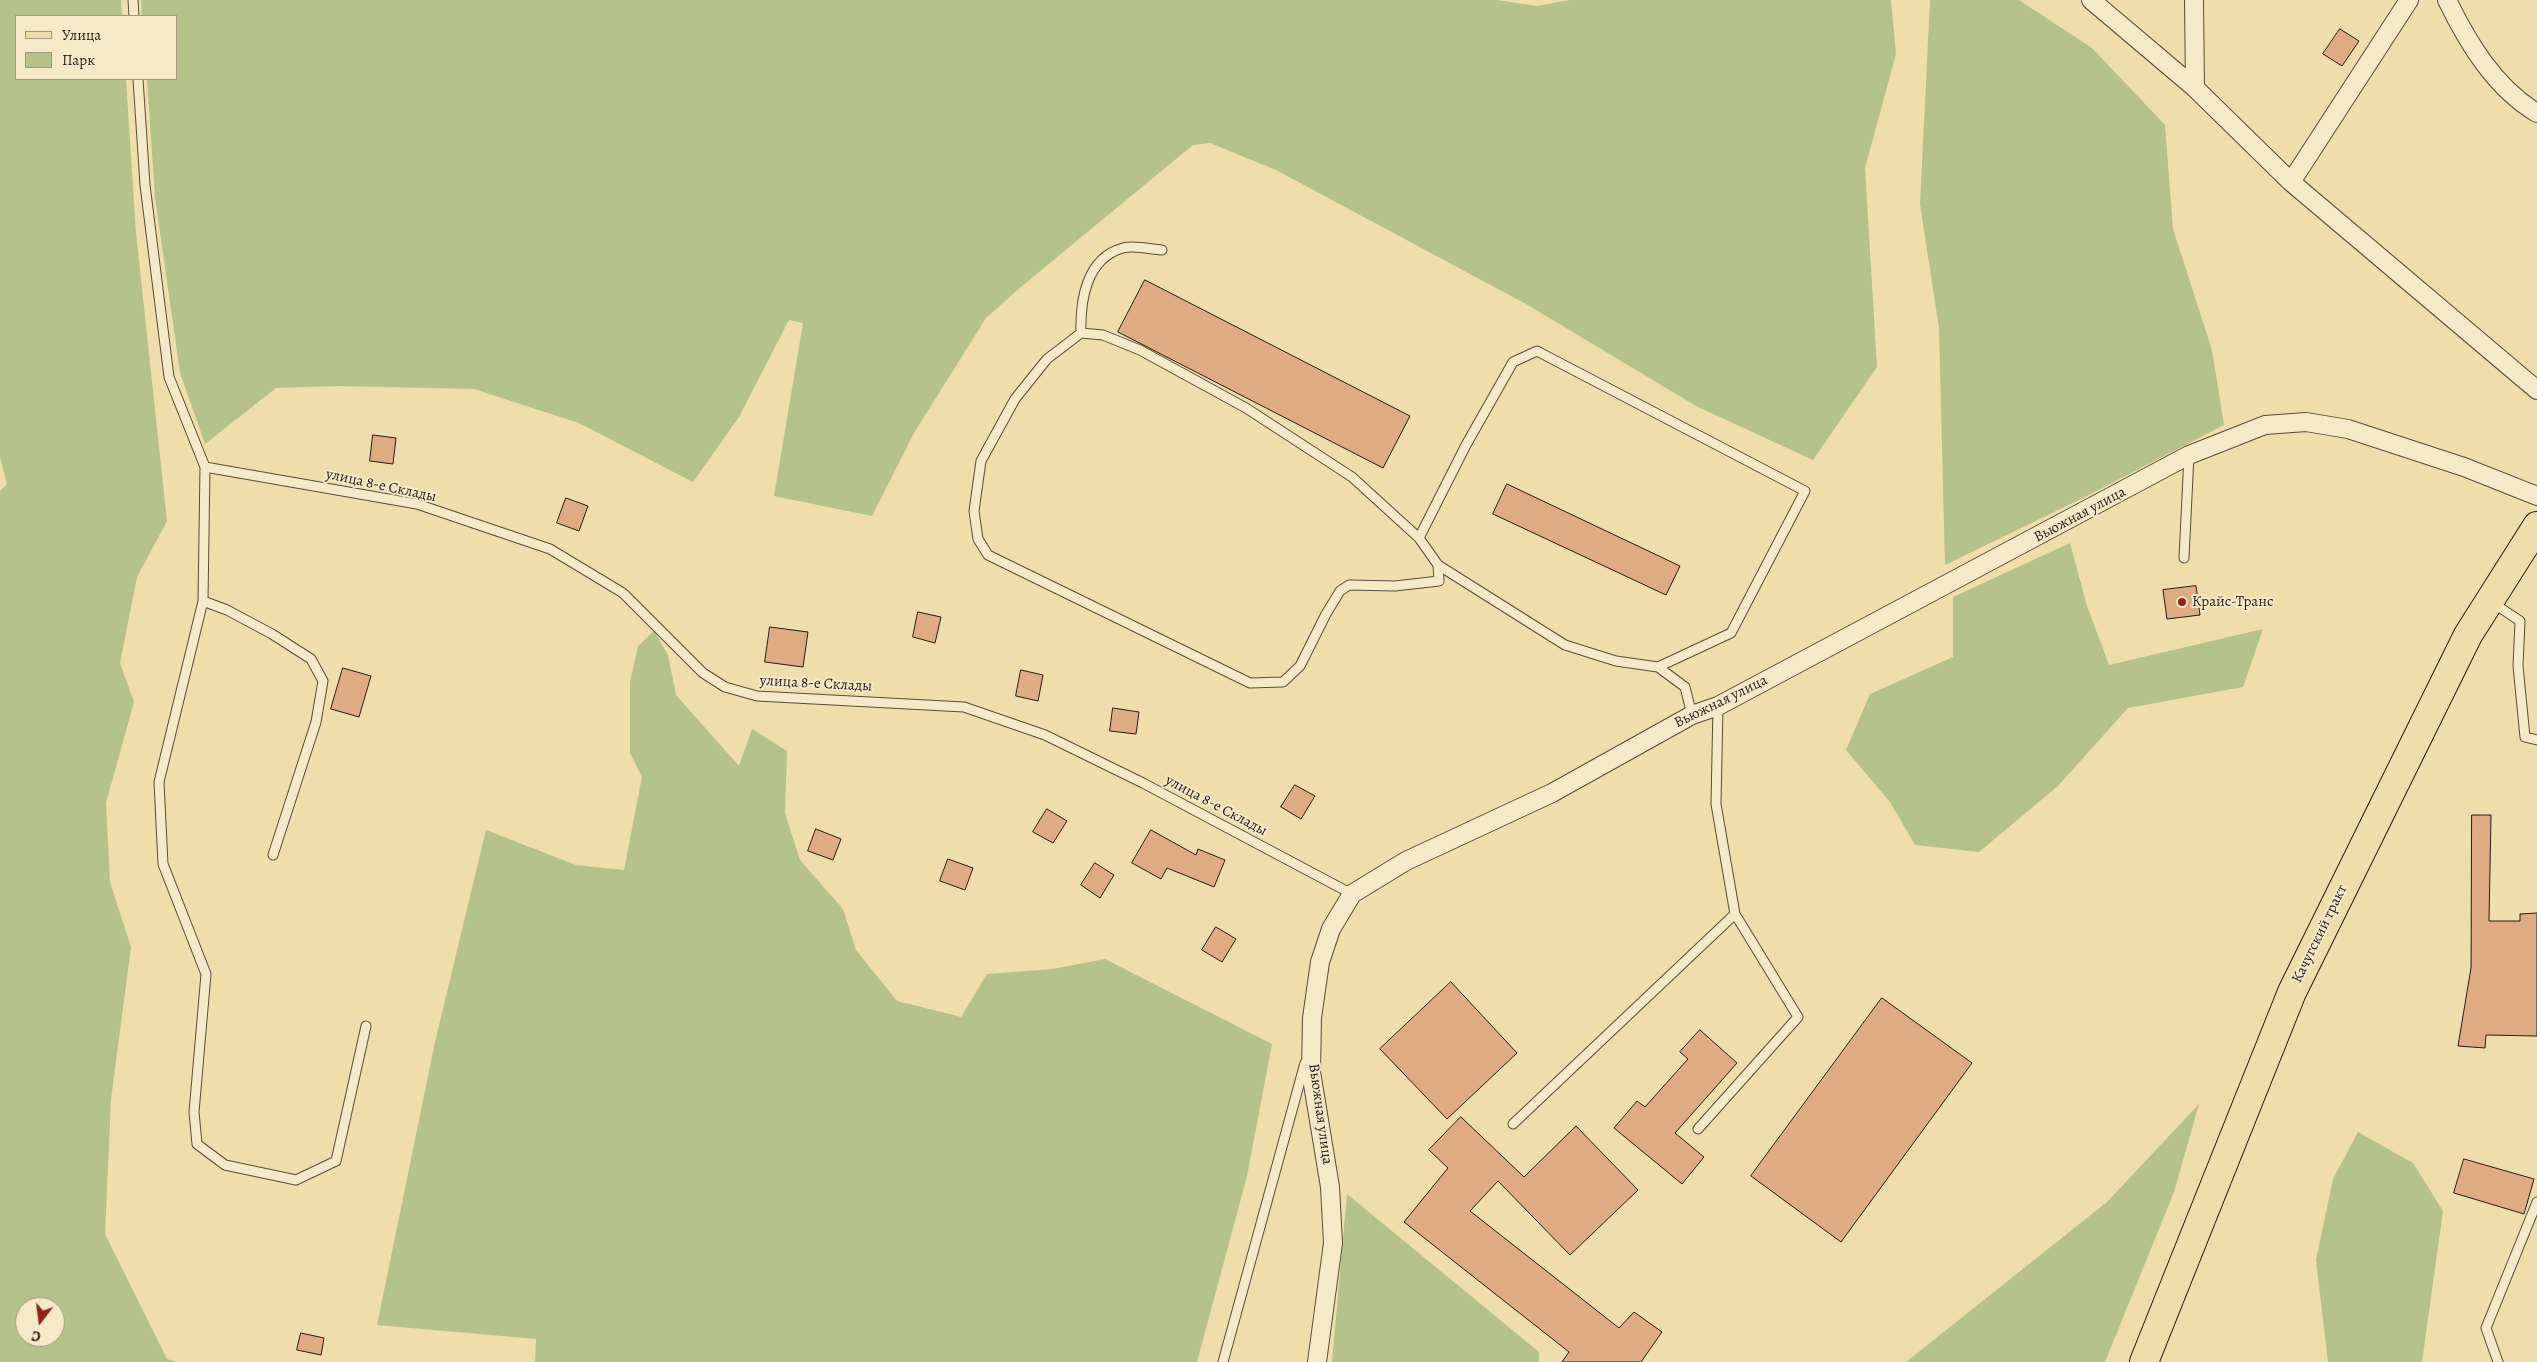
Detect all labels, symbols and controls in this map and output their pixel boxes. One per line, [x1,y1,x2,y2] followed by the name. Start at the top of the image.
[15,15,178,80] legend
[62,25,101,45] text: Улица
[62,50,95,70] text: Парк
[324,465,438,507] street label: улица 8-е Склады
[2031,483,2129,547] street label: Вьюжная улица
[2192,593,2273,611] place label: Крайс-Транс
[2176,596,2188,608] marker: Крайс-Транс
[759,672,873,696] street label: улица 8-е Склады
[1671,672,1771,732] street label: Вьюжная улица
[1162,772,1270,840] street label: улица 8-е Склады
[2288,882,2352,986] street label: Качугский тракт
[1304,1062,1336,1166] street label: Вьюжная улица
[15,1297,65,1347] north arrow
[30,1326,43,1346] text: С

